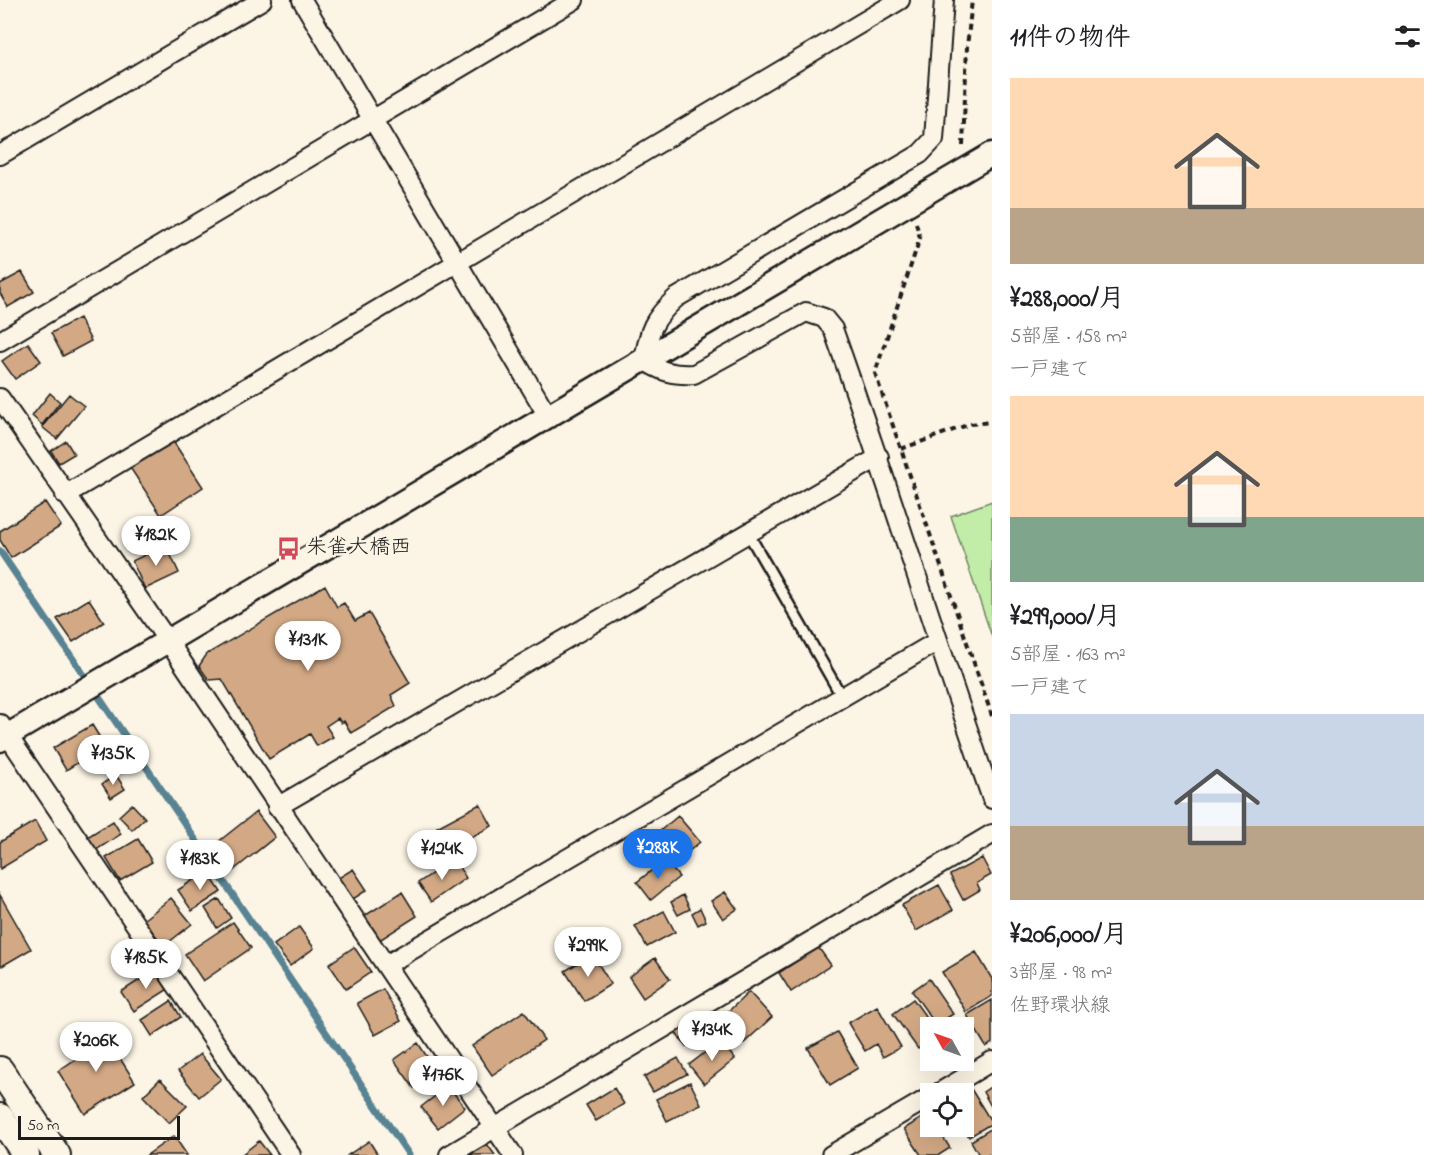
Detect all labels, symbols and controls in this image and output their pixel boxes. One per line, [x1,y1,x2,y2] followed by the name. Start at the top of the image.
[1010,20,1131,58] text: 11件の物件
[1391,20,1424,53] icon: filters
[1163,117,1271,225] icon: home
[1010,281,1125,319] text: ¥288,000/月
[1010,323,1127,352] text: 5部屋 · 158 m²
[1010,356,1090,385] text: 一戸建て
[1163,435,1271,543] icon: home
[114,516,198,567] pin: ¥182K
[135,521,177,550] text: ¥182K
[306,533,411,563] place label: 朱雀大橋西
[275,535,301,561] bus stop icon: 朱雀大橋西
[1010,599,1121,637] text: ¥299,000/月
[266,621,350,672] pin: ¥131K
[289,626,327,655] text: ¥131K
[1010,641,1126,670] text: 5部屋 · 163 m²
[1010,674,1090,703] text: 一戸建て
[71,735,155,786] pin: ¥135K
[91,740,135,769] text: ¥135K
[1163,753,1271,861] icon: home
[616,829,700,880] pin: ¥288K
[400,830,484,881] pin: ¥124K
[637,834,679,863] text: ¥288K
[421,835,463,864] text: ¥124K
[158,840,242,891] pin: ¥183K
[180,845,220,874] text: ¥183K
[1010,917,1128,955] text: ¥206,000/月
[546,927,630,978] pin: ¥299K
[568,932,608,961] text: ¥299K
[104,939,188,990] pin: ¥185K
[125,944,167,973] text: ¥185K
[1010,959,1113,988] text: 3部屋 · 98 m²
[1010,992,1110,1021] text: 佐野環状線
[670,1011,754,1062] pin: ¥134K
[692,1016,732,1045] text: ¥134K
[920,1017,974,1071] north arrow
[920,1017,974,1137] map controls
[54,1022,138,1073] pin: ¥206K
[74,1027,118,1056] text: ¥206K
[401,1056,485,1107] pin: ¥176K
[423,1061,463,1090] text: ¥176K
[920,1083,974,1137] button: locate
[18,1113,180,1140] scale bar
[27,1114,59,1138] text: 50 m

